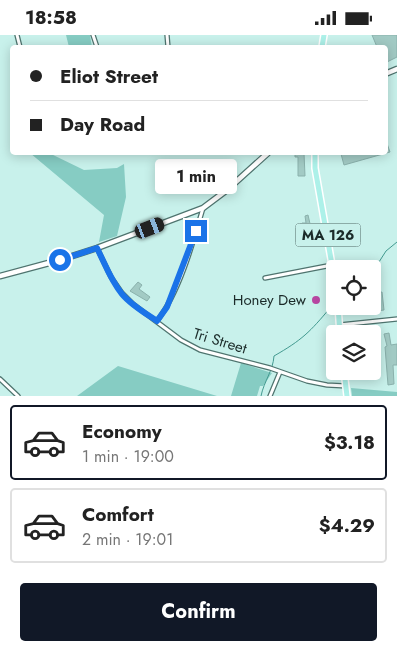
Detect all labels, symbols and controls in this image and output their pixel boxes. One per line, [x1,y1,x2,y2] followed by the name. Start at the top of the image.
[25,4,77,31] text: 18:58
[60,63,158,90] text: Eliot Street
[60,111,145,138] text: Day Road
[155,159,237,193] callout: 1 min
[176,165,216,188] text: 1 min
[133,216,166,240] car
[185,220,207,242] route end
[296,223,360,247] road number: MA 126
[49,249,71,271] route start
[326,260,381,380] map controls
[326,260,381,315] button: locate
[233,289,307,311] place label: Honey Dew
[310,294,322,306] marker: Honey Dew
[190,322,250,360] street label: Tri Street
[326,325,381,380] button: layers
[82,418,162,445] text: Economy
[22,420,67,465] icon: car
[324,429,375,456] text: $3.18
[82,445,174,468] text: 1 min · 19:00
[82,501,154,528] text: Comfort
[22,503,67,548] icon: car
[319,512,375,539] text: $4.29
[82,528,173,551] text: 2 min · 19:01
[20,583,377,641] button: Confirm

